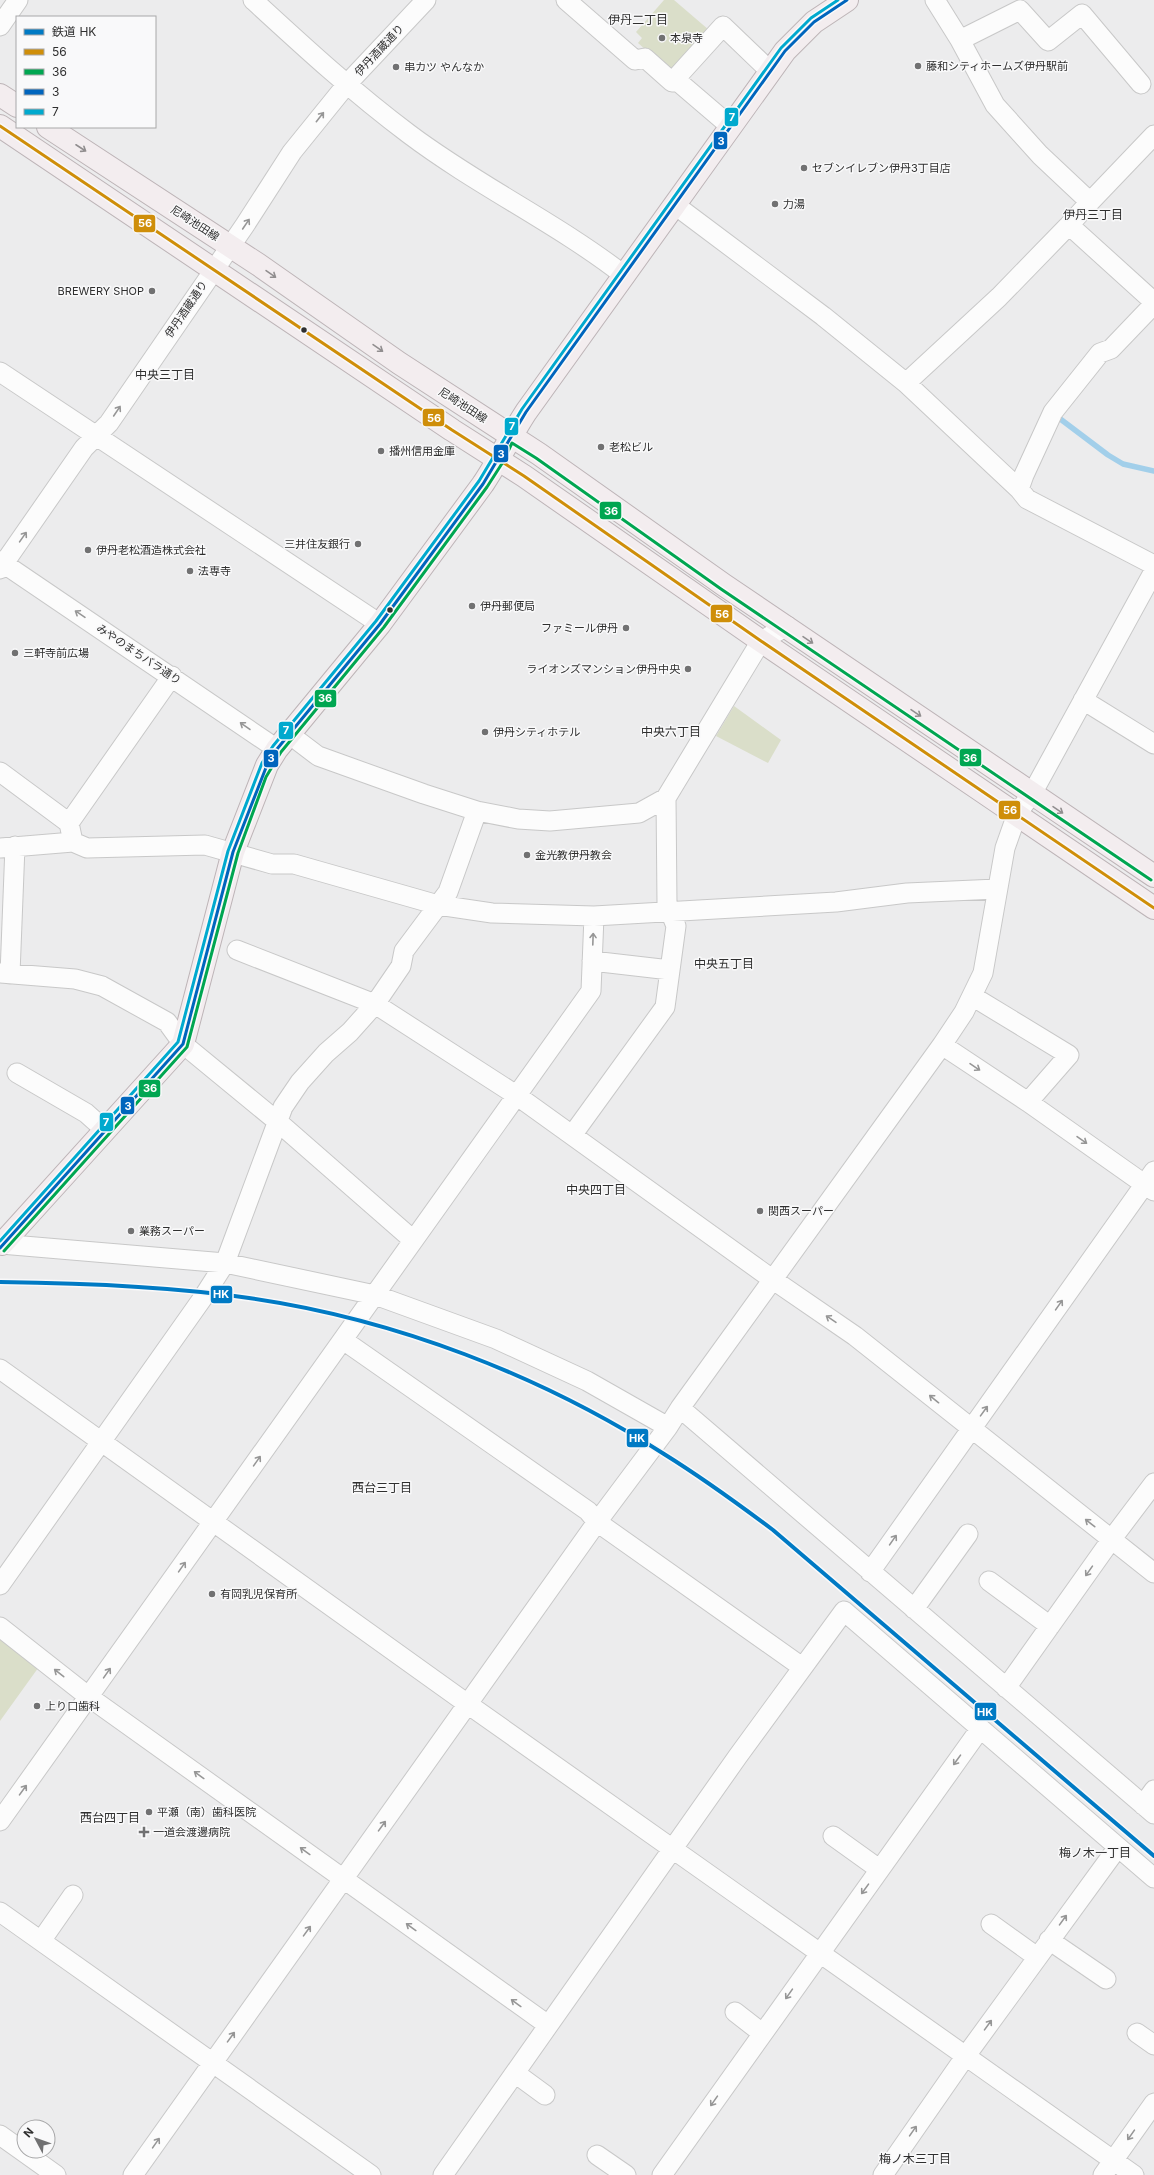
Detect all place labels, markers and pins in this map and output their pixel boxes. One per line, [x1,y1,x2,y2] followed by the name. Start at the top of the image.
[670,31,703,45] place label: 本泉寺
[657,33,667,43] marker: 本泉寺
[926,59,1068,73] place label: 藤和シティホームズ伊丹駅前
[404,60,484,74] place label: 串カツ やんなか
[913,61,923,71] marker: 藤和シティホームズ伊丹駅前
[391,62,401,72] marker: 串カツ やんなか
[812,161,951,175] place label: セブンイレブン伊丹3丁目店
[799,163,809,173] marker: セブンイレブン伊丹3丁目店
[783,197,805,211] place label: 力湯
[770,199,780,209] marker: 力湯
[58,284,144,298] place label: BREWERY SHOP
[147,286,157,296] marker: BREWERY SHOP
[299,325,309,335] unlabelled marker
[609,440,653,454] place label: 老松ビル
[596,442,606,452] marker: 老松ビル
[389,444,455,458] place label: 播州信用金庫
[376,446,386,456] marker: 播州信用金庫
[284,537,350,551] place label: 三井住友銀行
[353,539,363,549] marker: 三井住友銀行
[96,543,206,557] place label: 伊丹老松酒造株式会社
[83,545,93,555] marker: 伊丹老松酒造株式会社
[198,564,231,578] place label: 法専寺
[185,566,195,576] marker: 法専寺
[480,599,535,613] place label: 伊丹郵便局
[467,601,477,611] marker: 伊丹郵便局
[385,605,395,615] unlabelled marker
[541,621,618,635] place label: ファミール伊丹
[621,623,631,633] marker: ファミール伊丹
[23,646,89,660] place label: 三軒寺前広場
[10,648,20,658] marker: 三軒寺前広場
[526,662,681,676] place label: ライオンズマンション伊丹中央
[683,664,693,674] marker: ライオンズマンション伊丹中央
[493,725,580,739] place label: 伊丹シティホテル
[480,727,490,737] marker: 伊丹シティホテル
[535,848,612,862] place label: 金光教伊丹教会
[522,850,532,860] marker: 金光教伊丹教会
[768,1204,834,1218] place label: 関西スーパー
[755,1206,765,1216] marker: 関西スーパー
[139,1224,205,1238] place label: 業務スーパー
[126,1226,136,1236] marker: 業務スーパー
[220,1587,298,1601] place label: 有岡乳児保育所
[207,1589,217,1599] marker: 有岡乳児保育所
[45,1699,100,1713] place label: 上り口歯科
[32,1701,42,1711] marker: 上り口歯科
[157,1805,256,1819] place label: 平瀬（南）歯科医院
[144,1807,154,1817] marker: 平瀬（南）歯科医院
[153,1825,230,1839] place label: 一道会渡邊病院
[138,1826,150,1838] marker: 一道会渡邊病院

